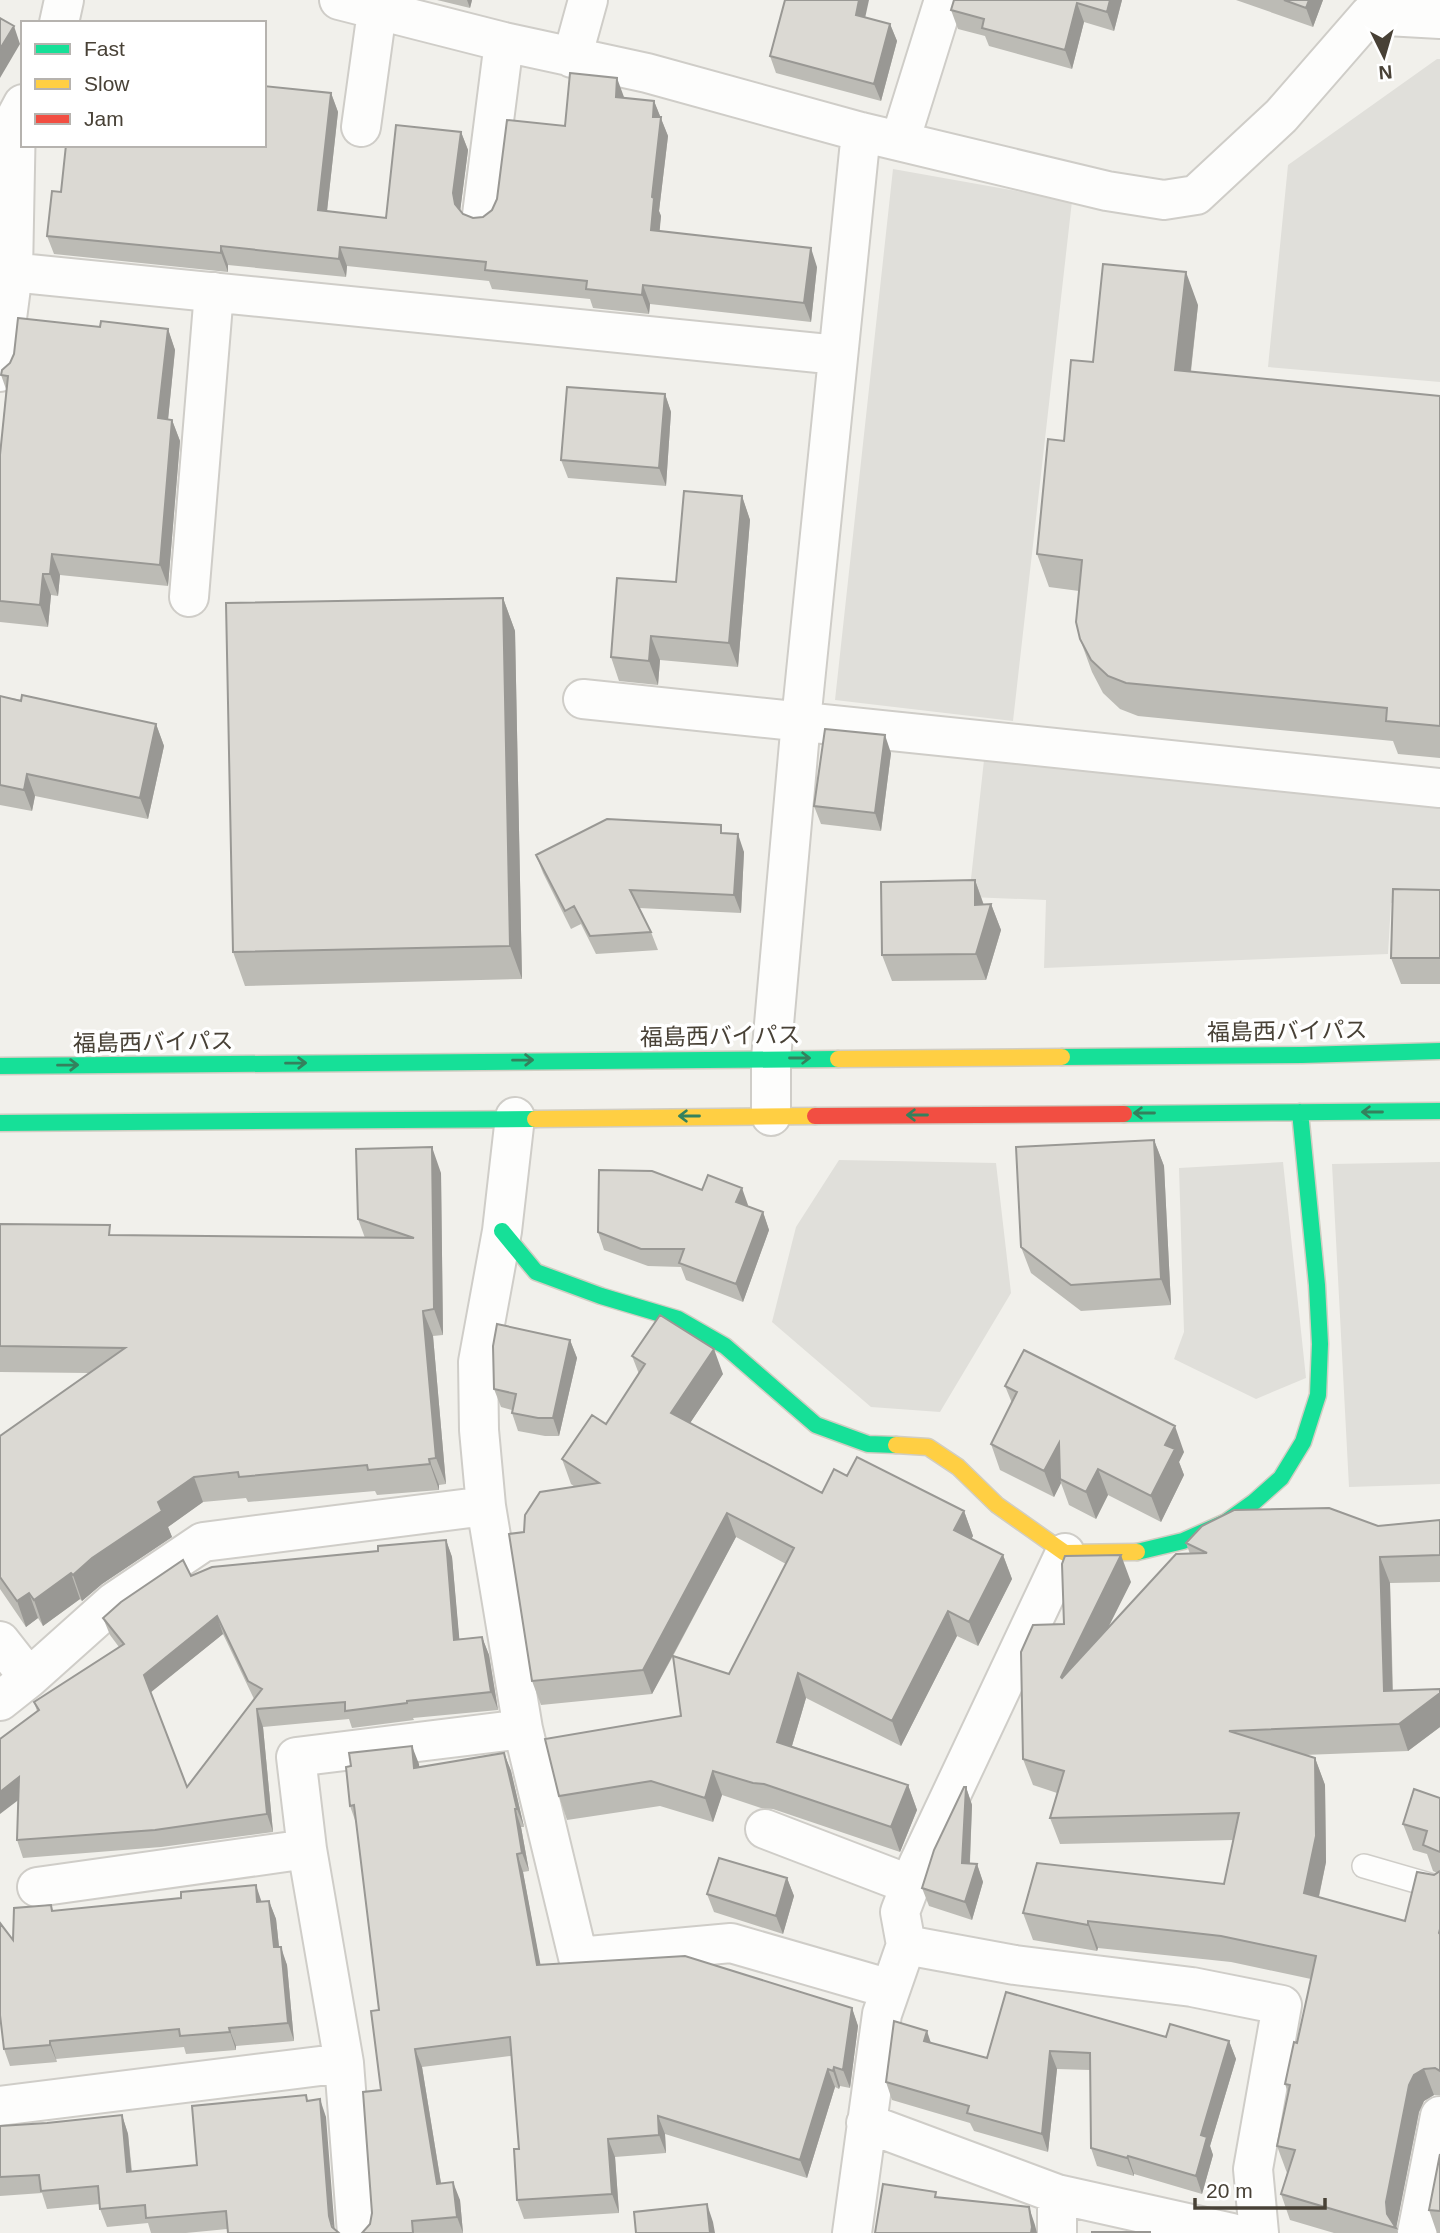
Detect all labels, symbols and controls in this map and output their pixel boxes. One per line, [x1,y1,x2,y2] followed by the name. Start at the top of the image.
[21,21,266,147] legend
[1349,21,1419,91] north arrow
[84,37,125,60] text: Fast
[1378,61,1393,83] text: N
[84,72,130,95] text: Slow
[84,107,124,130] text: Jam
[1207,1017,1367,1045] street label: 福島西バイパス
[640,1022,800,1050] street label: 福島西バイパス
[73,1028,233,1056] street label: 福島西バイパス
[788,1051,811,1064] one-way arrow
[511,1053,534,1067] one-way arrow
[284,1056,307,1070] one-way arrow
[56,1058,79,1072] one-way arrow
[1361,1105,1384,1119] one-way arrow
[1133,1106,1156,1120] one-way arrow
[906,1108,929,1122] one-way arrow
[678,1109,701,1123] one-way arrow
[1195,2166,1324,2210] scale bar
[1206,2179,1253,2202] text: 20 m

